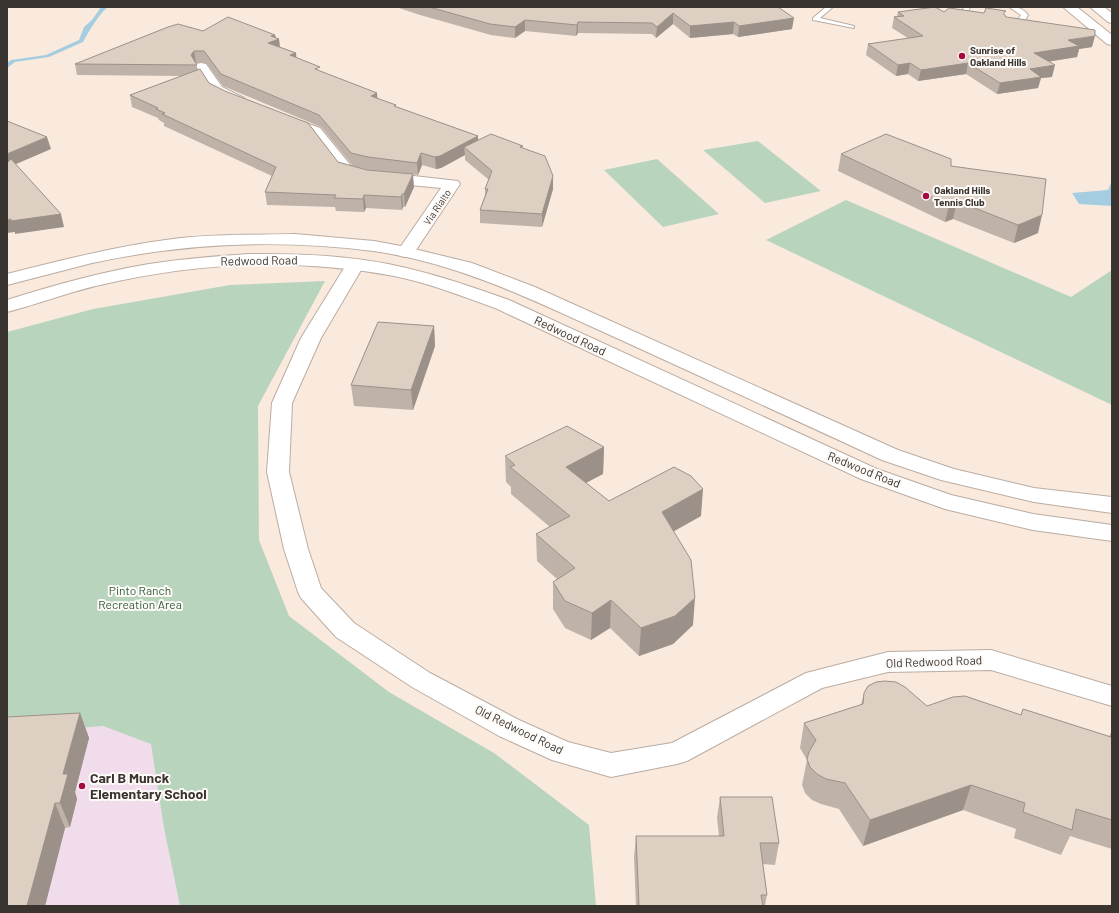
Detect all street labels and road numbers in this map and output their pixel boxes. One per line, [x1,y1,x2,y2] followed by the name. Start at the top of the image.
[421,187,453,227] street label: Via Rialto
[220,252,298,268] street label: Redwood Road
[532,312,608,358] street label: Redwood Road
[826,448,903,490] street label: Redwood Road
[886,652,982,670] street label: Old Redwood Road
[473,702,566,757] street label: Old Redwood Road

